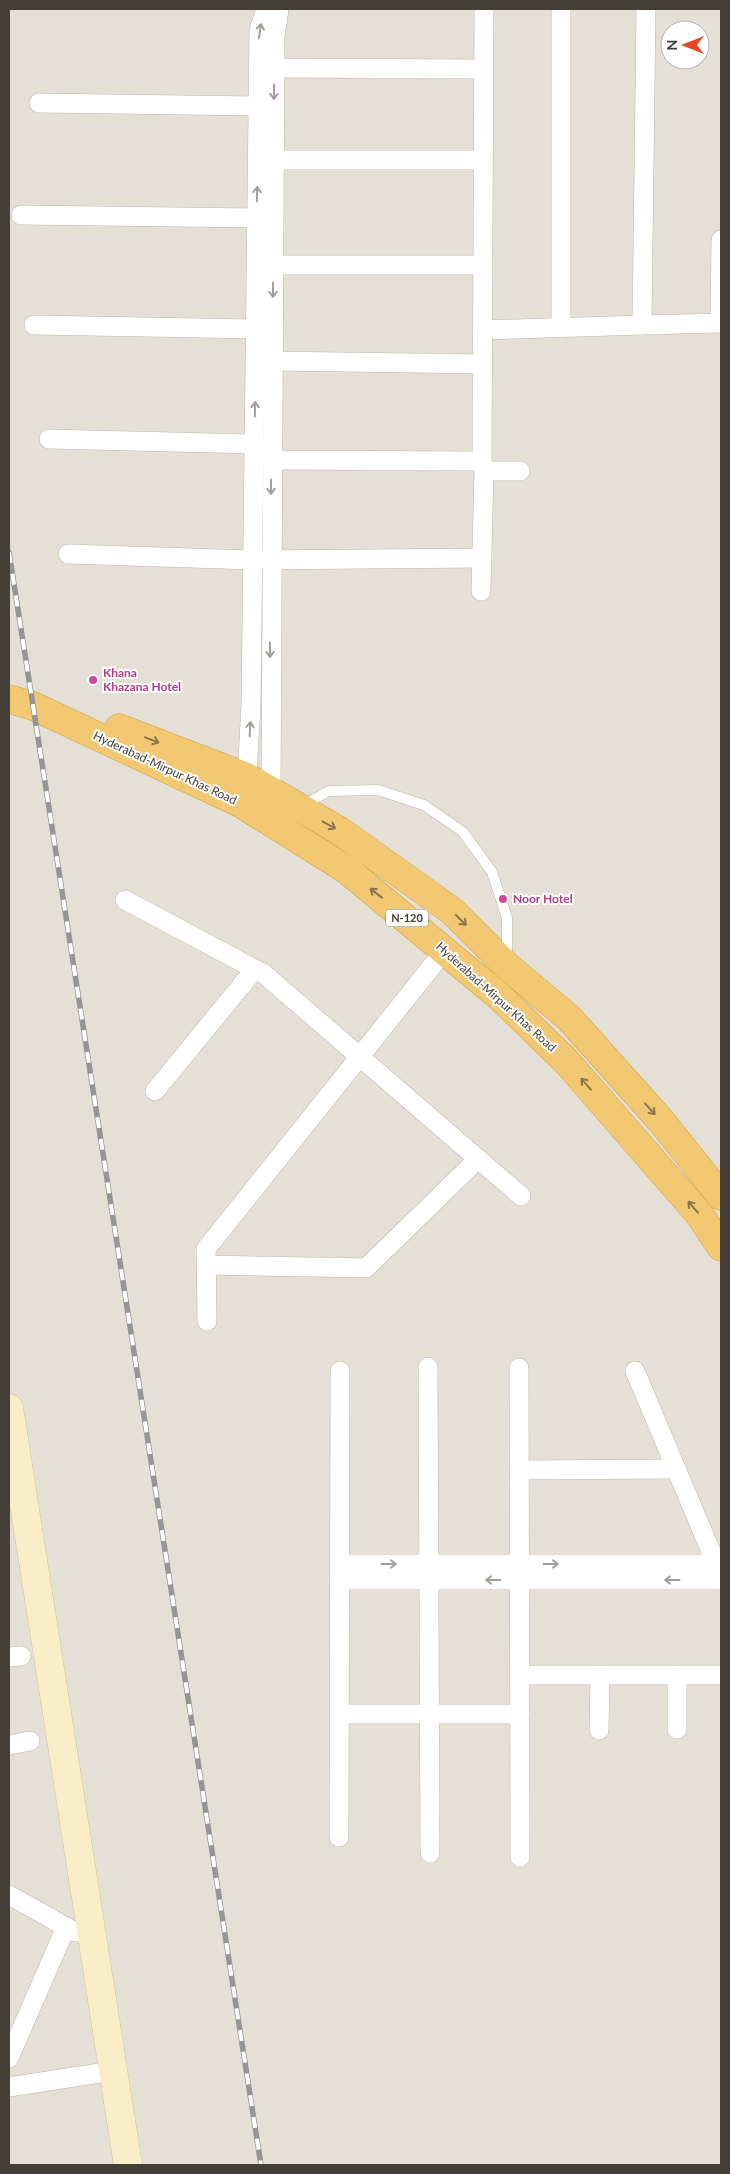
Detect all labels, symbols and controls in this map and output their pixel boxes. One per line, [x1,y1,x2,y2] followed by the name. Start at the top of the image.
[660,20,710,70] north arrow
[255,24,265,40] one-way arrow
[663,40,680,50] text: N
[270,84,279,100] one-way arrow
[252,186,262,202] one-way arrow
[268,281,278,297] one-way arrow
[250,401,259,417] one-way arrow
[266,478,276,495] one-way arrow
[265,641,275,657] one-way arrow
[103,665,181,694] place label: Khana Khazana Hotel
[87,674,99,686] marker: Khana Khazana Hotel
[245,721,254,737] one-way arrow
[91,728,239,807] street label: Hyderabad-Mirpur Khas Road
[144,737,159,746] one-way arrow
[322,820,337,830] one-way arrow
[370,887,383,898] one-way arrow
[513,891,573,906] place label: Noor Hotel
[497,893,509,905] marker: Noor Hotel
[386,910,428,926] road number: N-120
[455,914,467,926] one-way arrow
[433,939,560,1055] street label: Hyderabad-Mirpur Khas Road
[581,1078,592,1091] one-way arrow
[644,1102,655,1115] one-way arrow
[687,1201,698,1214] one-way arrow
[380,1559,396,1569] one-way arrow
[542,1559,559,1569] one-way arrow
[485,1575,501,1585] one-way arrow
[665,1575,681,1585] one-way arrow

